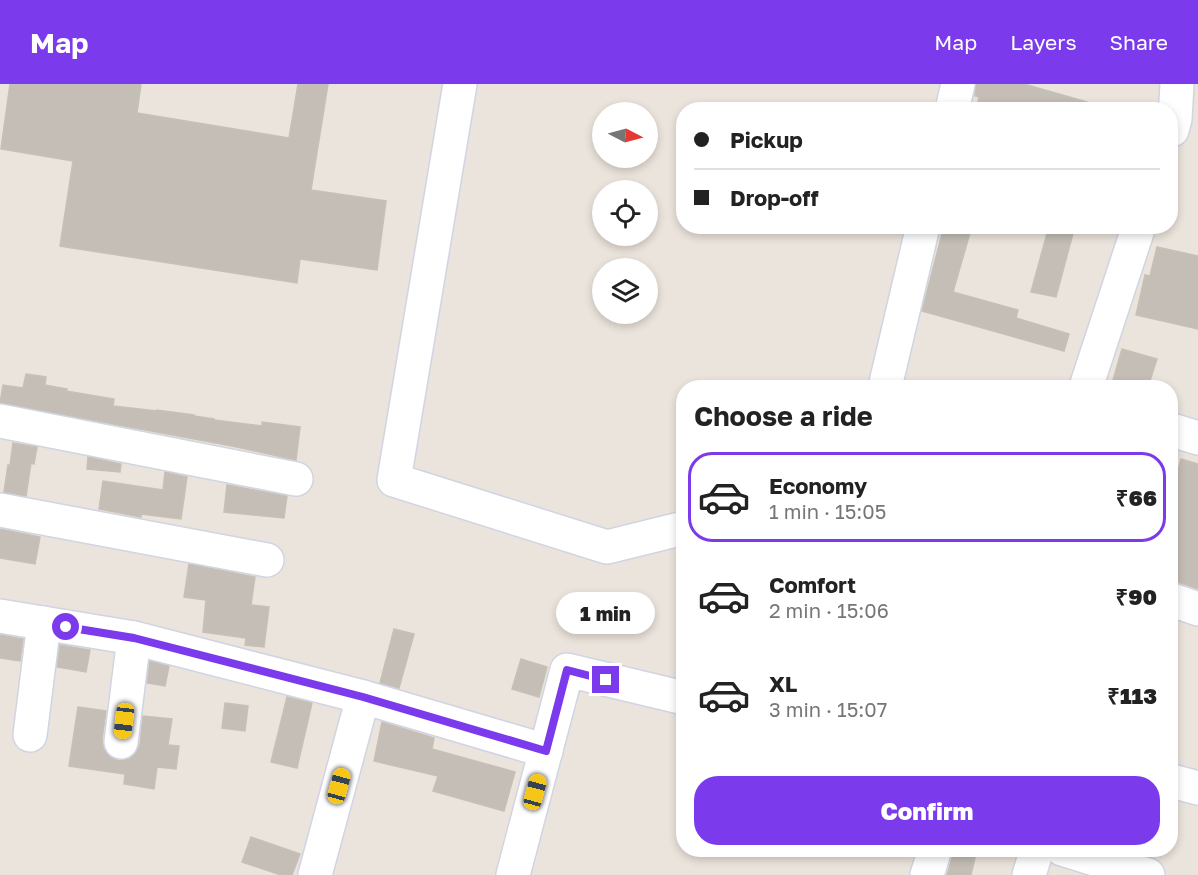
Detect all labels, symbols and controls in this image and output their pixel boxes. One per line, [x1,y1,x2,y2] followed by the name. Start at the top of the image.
[30,26,88,59] text: Map
[934,29,977,55] text: Map
[1010,29,1077,55] text: Layers
[1110,29,1168,55] text: Share
[592,102,658,168] north arrow
[592,102,658,324] map controls
[730,126,803,153] text: Pickup
[592,180,658,246] button: locate
[730,184,819,211] text: Drop-off
[592,258,658,324] button: layers
[694,400,873,432] text: Choose a ride
[697,470,751,524] icon: car
[769,472,867,499] text: Economy
[1116,484,1157,511] text: ₹66
[769,499,886,523] text: 1 min · 15:05
[697,569,751,623] icon: car
[769,571,856,598] text: Comfort
[1116,583,1157,610] text: ₹90
[556,593,656,635] callout: 1 min
[769,598,889,622] text: 2 min · 15:06
[580,601,631,625] text: 1 min
[52,613,79,640] route start
[592,666,619,693] route end
[697,668,751,722] icon: car
[769,670,797,697] text: XL
[1107,682,1157,709] text: ₹113
[769,697,887,721] text: 3 min · 15:07
[113,702,135,740] car
[326,766,352,806] car
[522,772,548,812] car
[694,776,1160,845] button: Confirm

